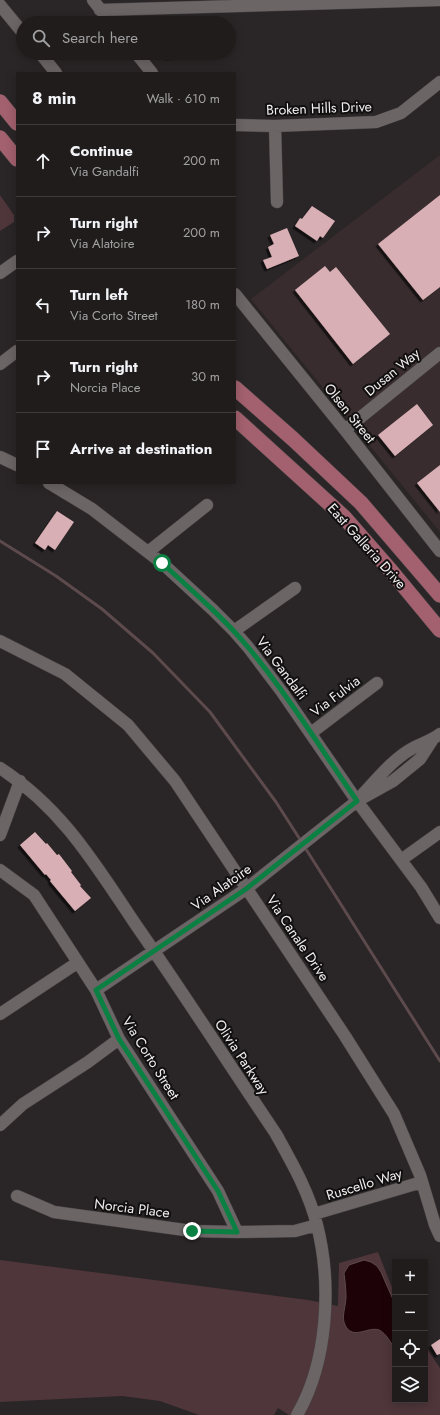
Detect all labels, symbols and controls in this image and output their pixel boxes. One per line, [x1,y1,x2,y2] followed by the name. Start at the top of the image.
[16,16,236,60] search box
[30,27,52,49] icon: search
[62,27,138,49] text: Search here
[32,86,76,110] text: 8 min
[147,89,220,108] text: Walk · 610 m
[266,96,372,120] street label: Broken Hills Drive
[70,140,133,162] text: Continue
[32,150,54,172] icon: ahead
[183,151,220,170] text: 200 m
[70,162,139,181] text: Via Gandalfi
[70,212,138,234] text: Turn right
[32,222,54,244] icon: right
[183,223,220,242] text: 200 m
[70,234,135,253] text: Via Alatoire
[70,284,128,306] text: Turn left
[32,294,54,316] icon: left
[185,295,220,314] text: 180 m
[70,306,158,325] text: Via Corto Street
[360,343,425,401] street label: Dusan Way
[70,356,138,378] text: Turn right
[32,366,54,388] icon: right
[191,367,220,386] text: 30 m
[70,378,140,397] text: Norcia Place
[320,379,381,448] street label: Olsen Street
[32,438,54,460] icon: arrive
[70,438,212,460] text: Arrive at destination
[323,499,411,593] street label: East Galleria Drive
[153,554,171,572] route start
[252,632,312,704] street label: Via Gandalfi
[306,671,364,721] street label: Via Fulvia
[187,859,255,915] street label: Via Alatoire
[262,891,334,985] street label: Via Canale Drive
[117,1013,185,1104] street label: Via Corto Street
[210,1015,274,1099] street label: Olivia Parkway
[324,1163,405,1205] street label: Ruscello Way
[93,1193,171,1223] street label: Norcia Place
[183,1222,201,1240] route end
[392,1259,428,1403] map controls
[392,1259,428,1295] button: +
[392,1295,428,1331] button: −
[392,1331,428,1367] button: locate
[392,1367,428,1403] button: layers

